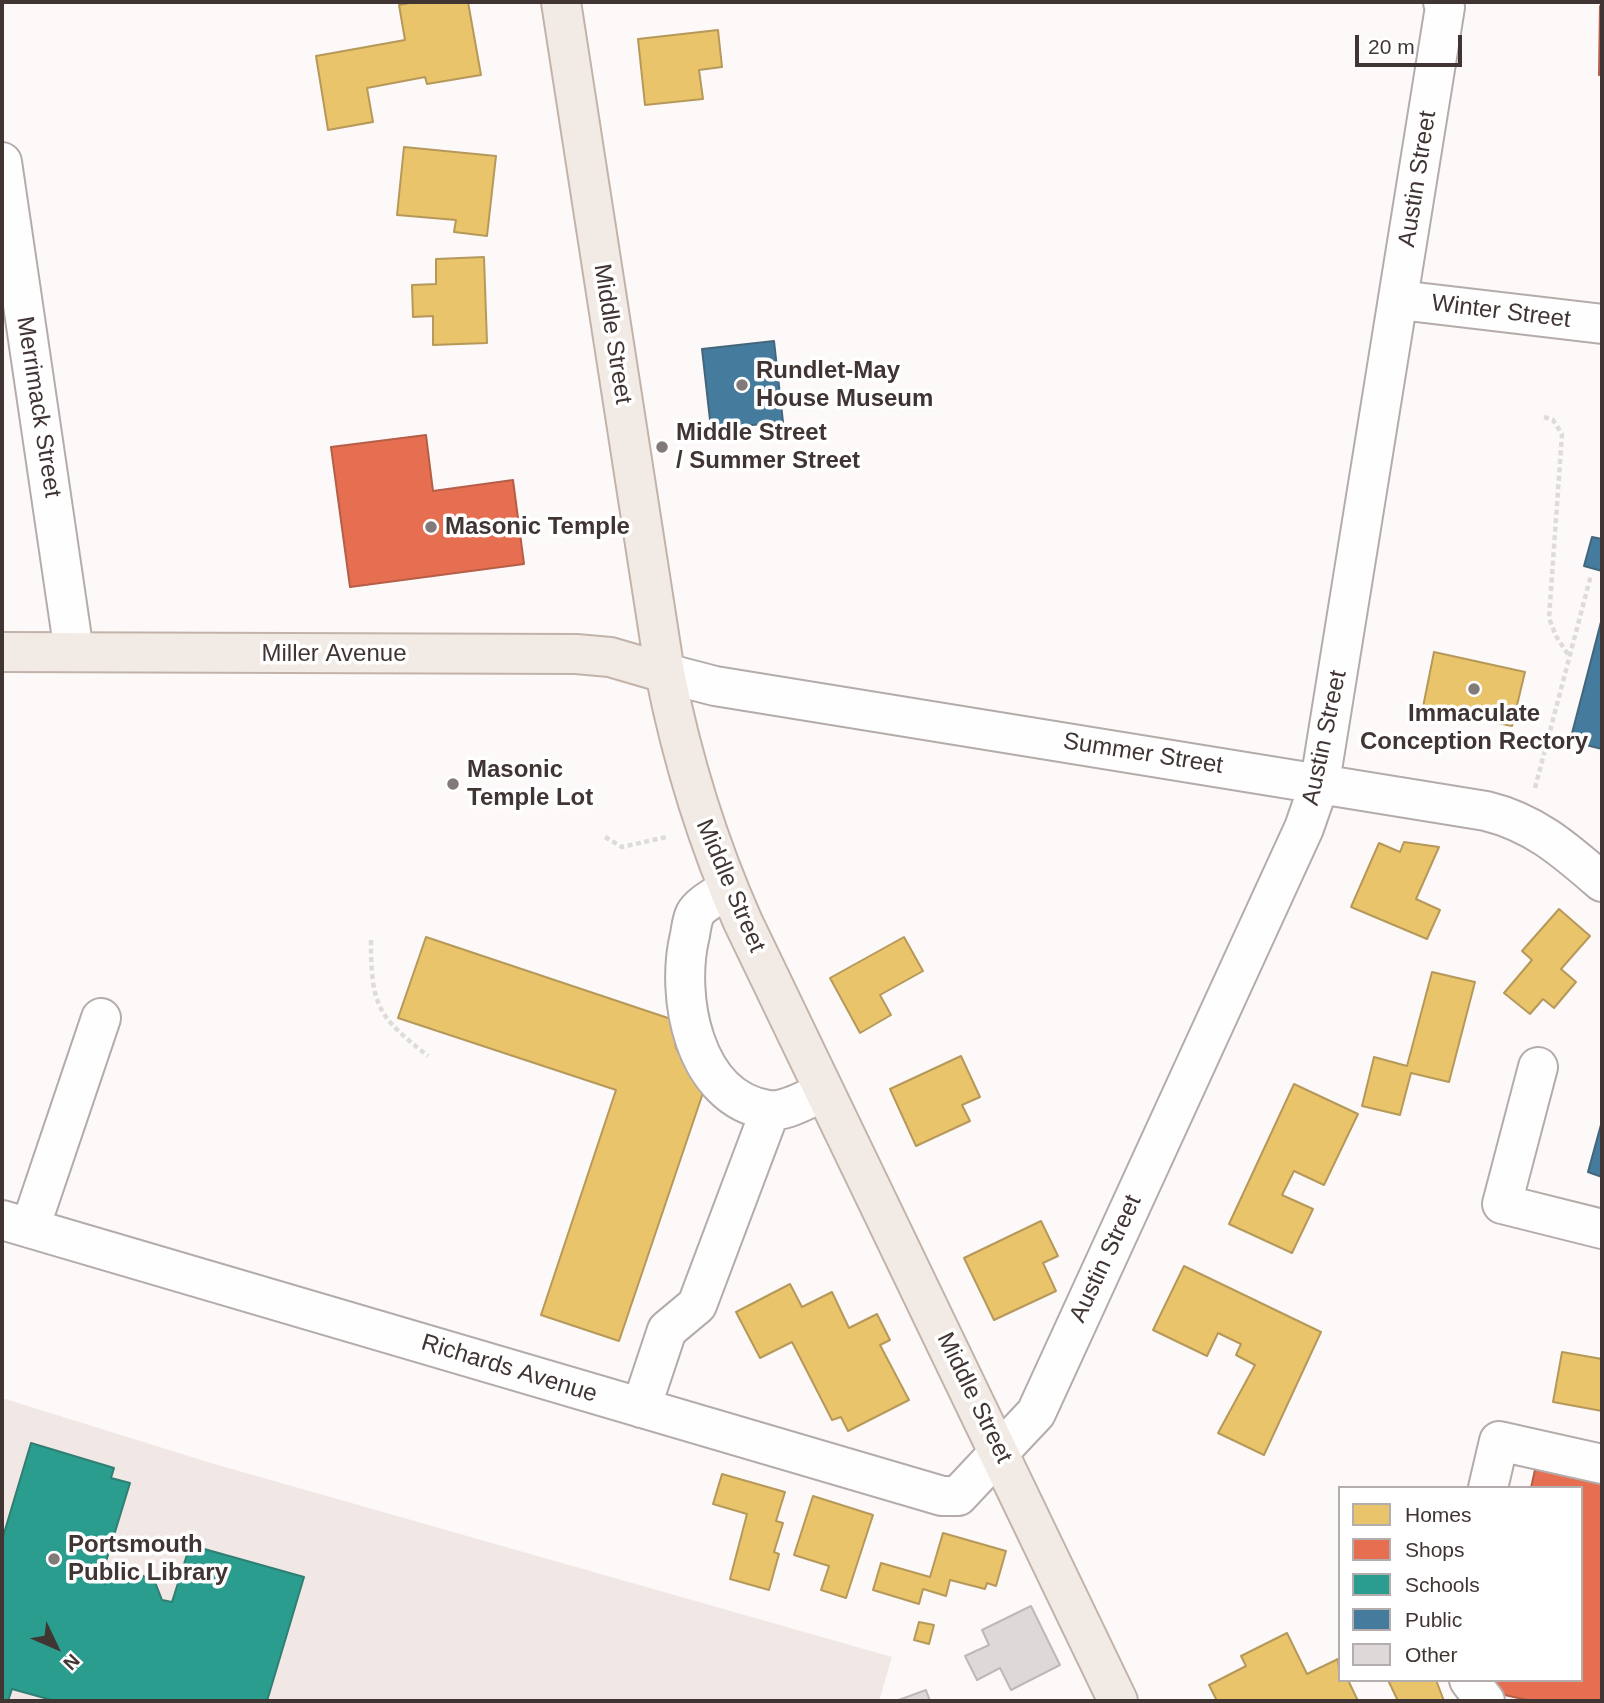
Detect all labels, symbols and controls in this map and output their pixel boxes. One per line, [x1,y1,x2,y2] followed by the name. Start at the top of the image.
[1359,21,1466,65] scale bar
[1368,35,1415,58] text: 20 m
[1393,109,1443,249] street label: Austin Street
[587,262,637,406] street label: Middle Street
[1430,289,1572,335] street label: Winter Street
[9,315,67,499] street label: Merrimack Street
[756,357,933,413] place label: Rundlet-May House Museum
[734,377,750,393] marker: Rundlet-May House Museum
[676,419,860,475] place label: Middle Street / Summer Street
[654,439,670,455] marker: Middle Street / Summer Street
[445,513,630,541] place label: Masonic Temple
[423,519,439,535] marker: Masonic Temple
[262,640,406,668] street label: Miller Avenue
[1297,668,1353,808] street label: Austin Street
[1466,681,1482,697] marker: Immaculate Conception Rectory
[1360,700,1588,756] place label: Immaculate Conception Rectory
[1061,727,1225,781] street label: Summer Street
[467,756,593,812] place label: Masonic Temple Lot
[445,776,461,792] marker: Masonic Temple Lot
[689,815,771,957] street label: Middle Street
[1064,1191,1148,1327] street label: Austin Street
[930,1328,1018,1468] street label: Middle Street
[418,1329,600,1409] street label: Richards Avenue
[1338,1486,1583,1682] legend
[1405,1503,1472,1526] text: Homes
[68,1531,228,1587] place label: Portsmouth Public Library
[1405,1538,1465,1561] text: Shops
[46,1551,62,1567] marker: Portsmouth Public Library
[1405,1573,1480,1596] text: Schools
[1405,1608,1462,1631] text: Public
[21,1612,91,1682] north arrow
[1405,1643,1458,1666] text: Other
[59,1650,84,1674] text: N

